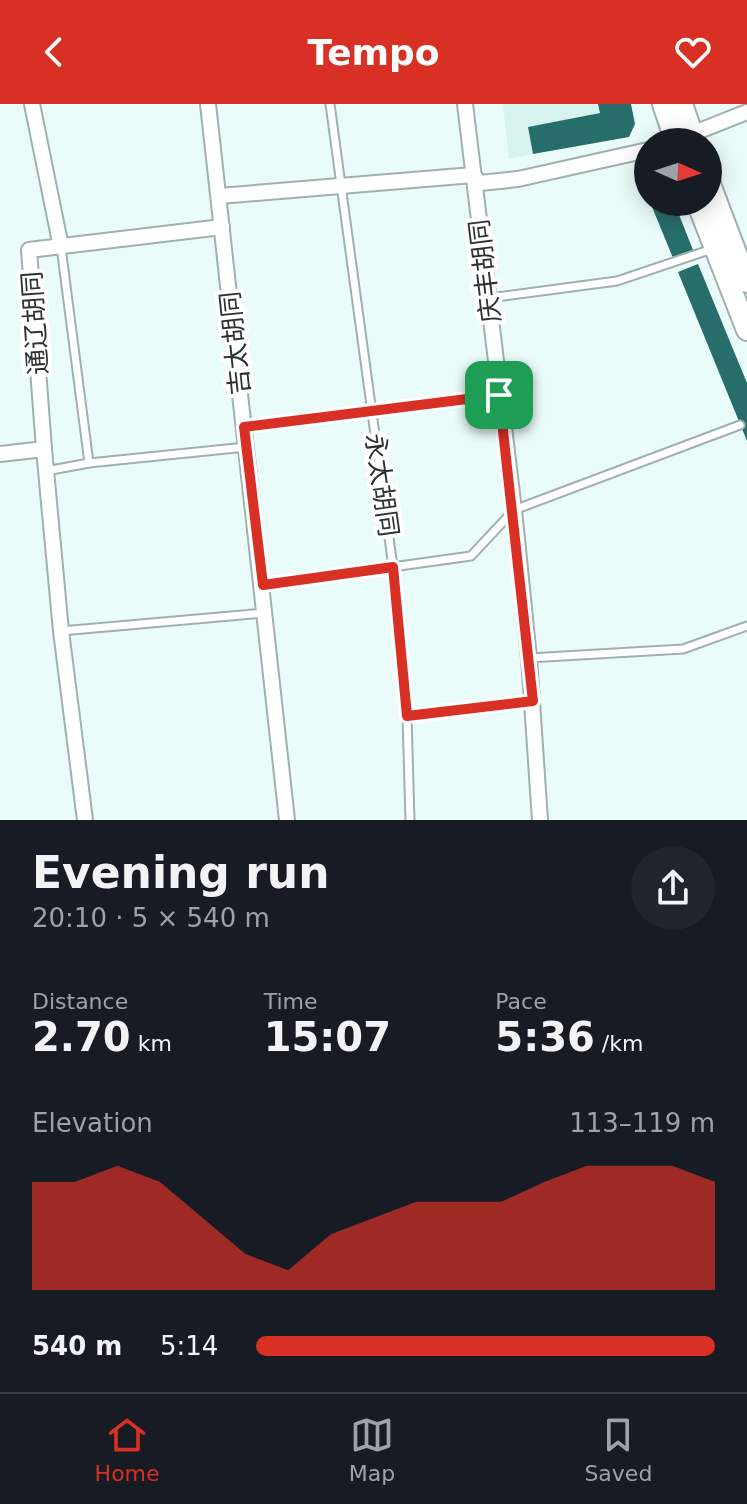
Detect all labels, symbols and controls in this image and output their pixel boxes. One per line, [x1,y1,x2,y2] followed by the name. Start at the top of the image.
[32,30,76,74] icon: back
[671,30,715,74] icon: heart
[307,32,440,73] text: Tempo
[634,128,722,216] north arrow
[634,128,722,216] map controls
[464,218,506,324] street label: 庆丰胡同
[16,270,54,376] street label: 通辽胡同
[215,290,255,396] street label: 吉太胡同
[465,361,533,429] pin
[477,373,521,417] icon: arrive
[360,431,404,539] street label: 永太胡同
[631,846,715,930] button: share
[32,847,329,898] text: Evening run
[32,903,270,933] text: 20:10 · 5 × 540 m
[32,989,128,1014] text: Distance
[264,989,318,1014] text: Time
[495,989,547,1014] text: Pace
[32,1014,131,1060] text: 2.70
[264,1014,391,1060] text: 15:07
[495,1014,595,1060] text: 5:36
[131,1031,172,1056] text: km
[595,1031,643,1056] text: /km
[32,1108,153,1138] text: Elevation
[569,1108,715,1138] text: 113–119 m
[32,1331,122,1361] text: 540 m
[160,1331,218,1361] text: 5:14
[95,1413,160,1486] tab: Home
[349,1413,395,1486] tab: Map
[584,1413,652,1486] tab: Saved

